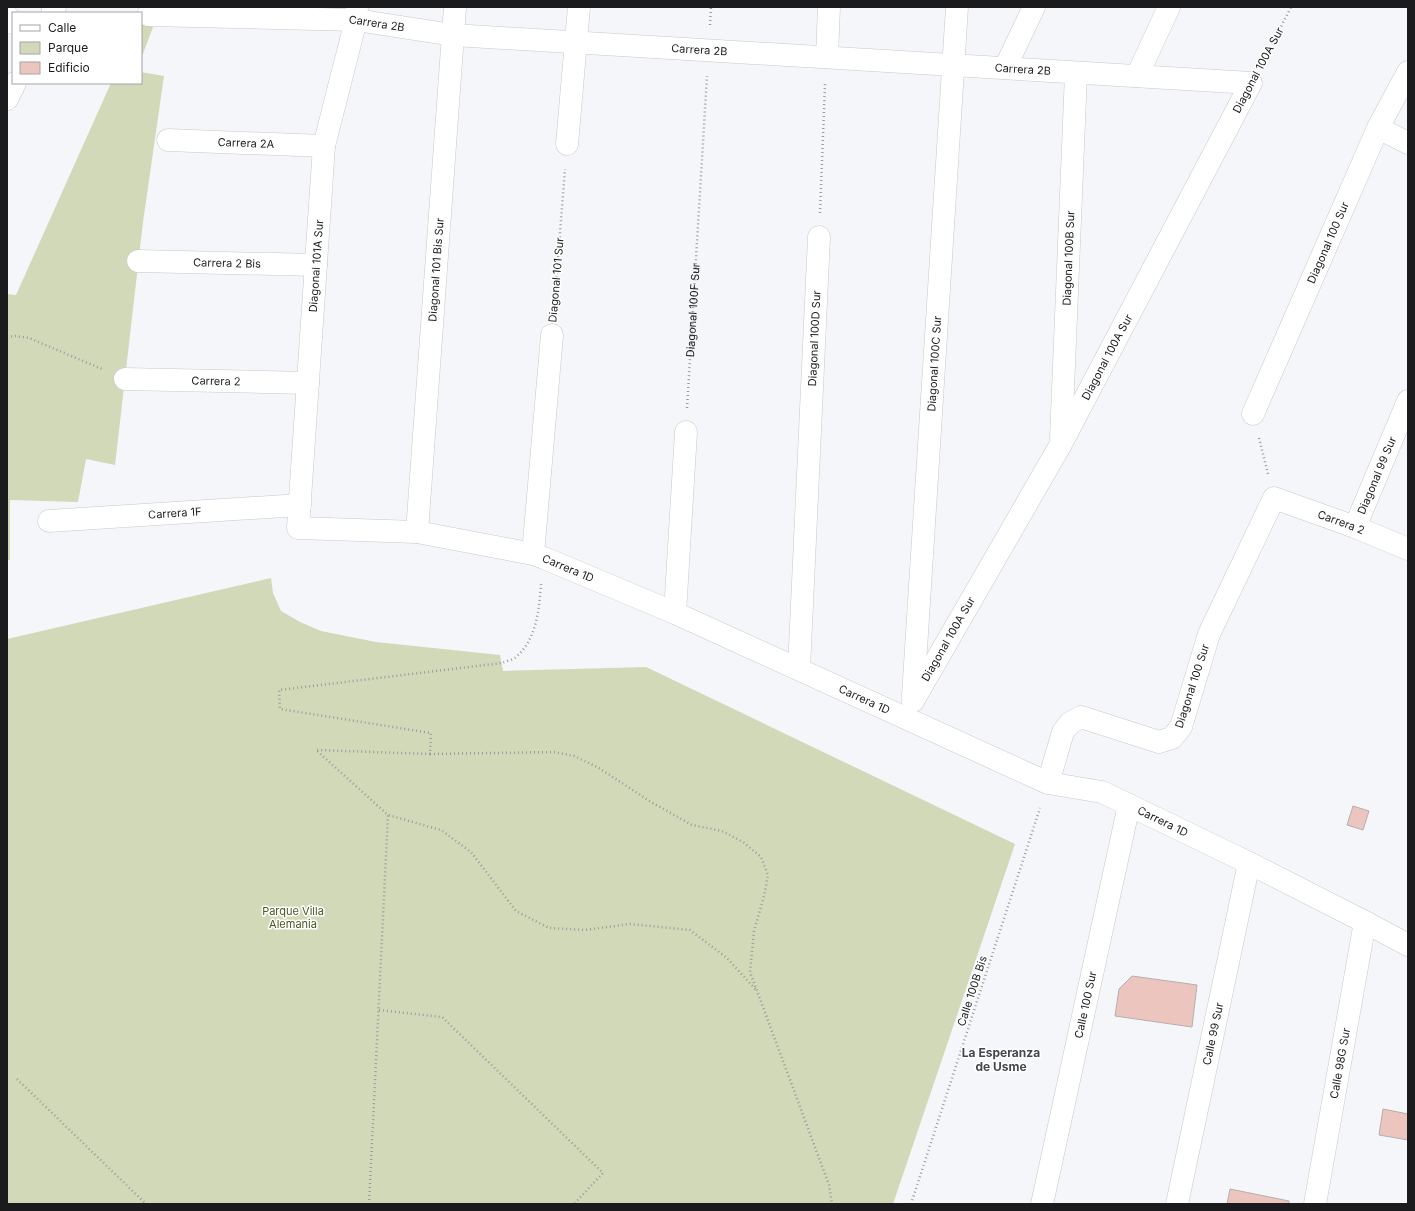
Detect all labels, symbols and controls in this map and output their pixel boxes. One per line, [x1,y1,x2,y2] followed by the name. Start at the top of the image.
[12,12,142,84] legend
[349,13,406,34] street label: Carrera 2B
[48,20,76,35] text: Calle
[1229,25,1287,115] street label: Diagonal 100A Sur
[48,40,88,55] text: Parque
[671,41,728,58] street label: Carrera 2B
[48,60,90,75] text: Edificio
[994,61,1051,78] street label: Carrera 2B
[217,135,275,151] street label: Carrera 2A
[1304,200,1352,286] street label: Diagonal 100 Sur
[1059,210,1077,306] street label: Diagonal 100B Sur
[425,217,447,322] street label: Diagonal 101 Bis Sur
[306,219,326,313] street label: Diagonal 101A Sur
[545,237,567,323] street label: Diagonal 101 Sur
[193,255,261,271] street label: Carrera 2 Bis
[683,263,703,358] street label: Diagonal 100F Sur
[805,290,824,387] street label: Diagonal 100D Sur
[1078,312,1136,402] street label: Diagonal 100A Sur
[924,315,944,412] street label: Diagonal 100C Sur
[191,373,241,389] street label: Carrera 2
[1354,434,1399,516] street label: Diagonal 99 Sur
[148,504,202,522] street label: Carrera 1F
[1316,507,1367,537] street label: Carrera 2
[540,551,596,585] street label: Carrera 1D
[918,594,978,684] street label: Diagonal 100A Sur
[1172,642,1212,730] street label: Diagonal 100 Sur
[837,682,892,717] street label: Carrera 1D
[1135,803,1191,840] street label: Carrera 1D
[262,904,324,931] park label: Parque Villa Alemania
[954,954,990,1028] street label: Calle 100B Bis
[1071,970,1100,1040] street label: Calle 100 Sur
[1200,1001,1226,1066] street label: Calle 99 Sur
[1327,1027,1353,1100] street label: Calle 98G Sur
[962,1045,1040,1074] district label: La Esperanza de Usme

